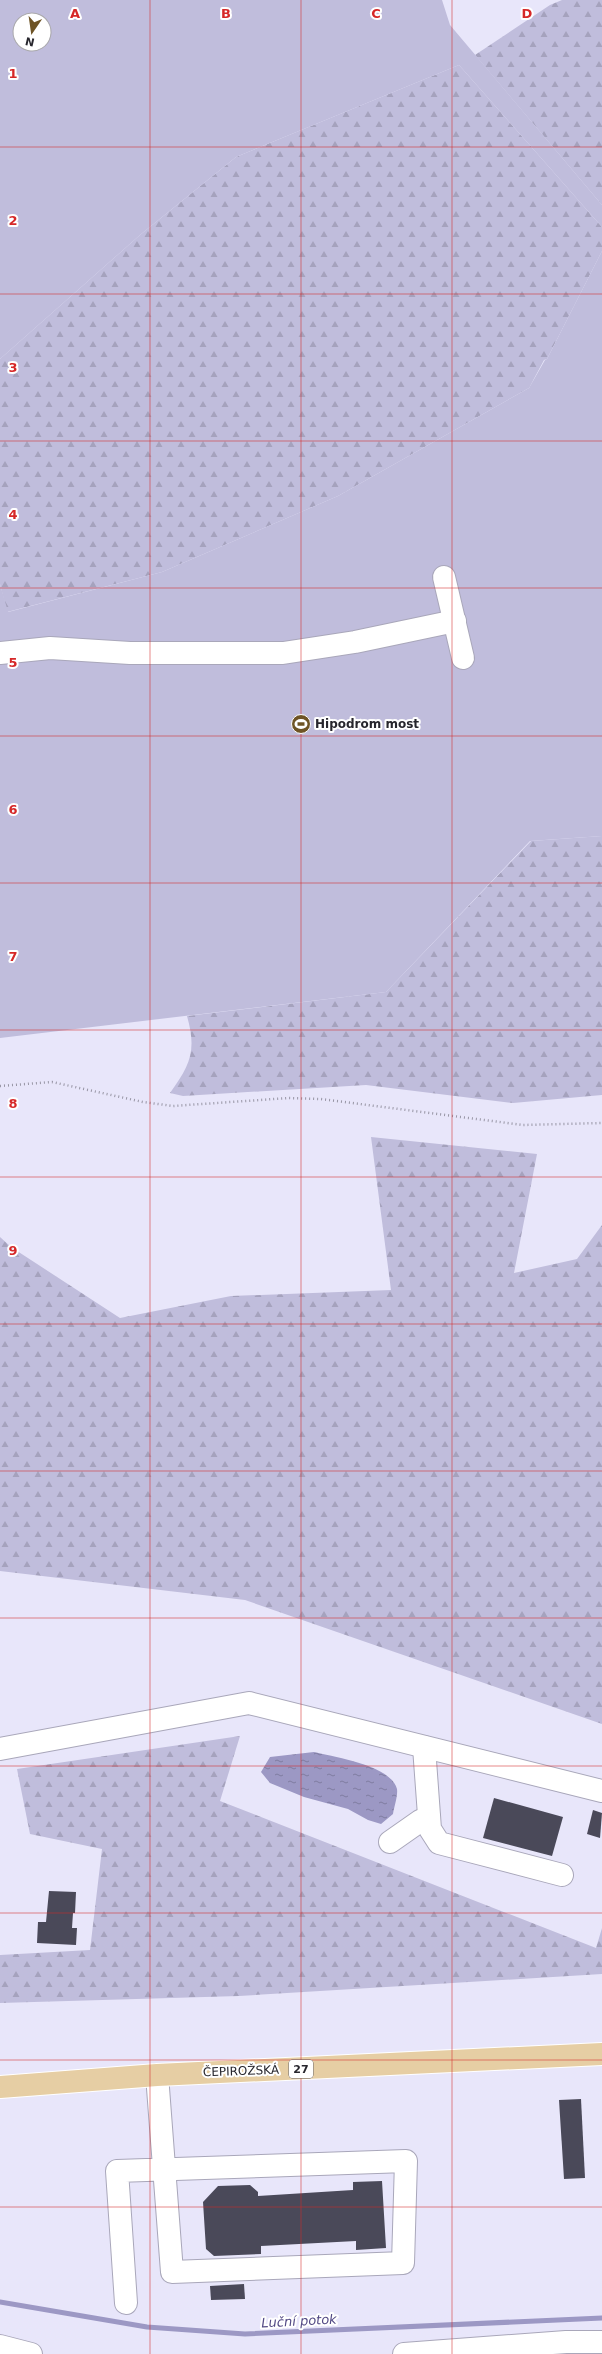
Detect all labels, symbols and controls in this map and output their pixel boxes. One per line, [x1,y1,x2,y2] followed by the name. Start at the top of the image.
[70,6,80,21] text: A
[221,6,231,21] text: B
[371,6,381,21] text: C
[522,6,533,21] text: D
[12,12,52,52] north arrow
[24,34,36,49] text: N
[8,66,18,81] text: 1
[8,213,18,228] text: 2
[8,360,18,375] text: 3
[8,507,18,522] text: 4
[8,655,18,670] text: 5
[290,713,312,735] sports icon: Hipodrom most
[315,717,419,731] place label: Hipodrom most
[8,802,18,817] text: 6
[8,949,18,964] text: 7
[8,1096,18,1111] text: 8
[8,1243,18,1258] text: 9
[289,2060,313,2078] road number: 27
[203,2062,280,2079] street label: ČEPIROŽSKÁ
[261,2312,338,2330] water label: Luční potok

